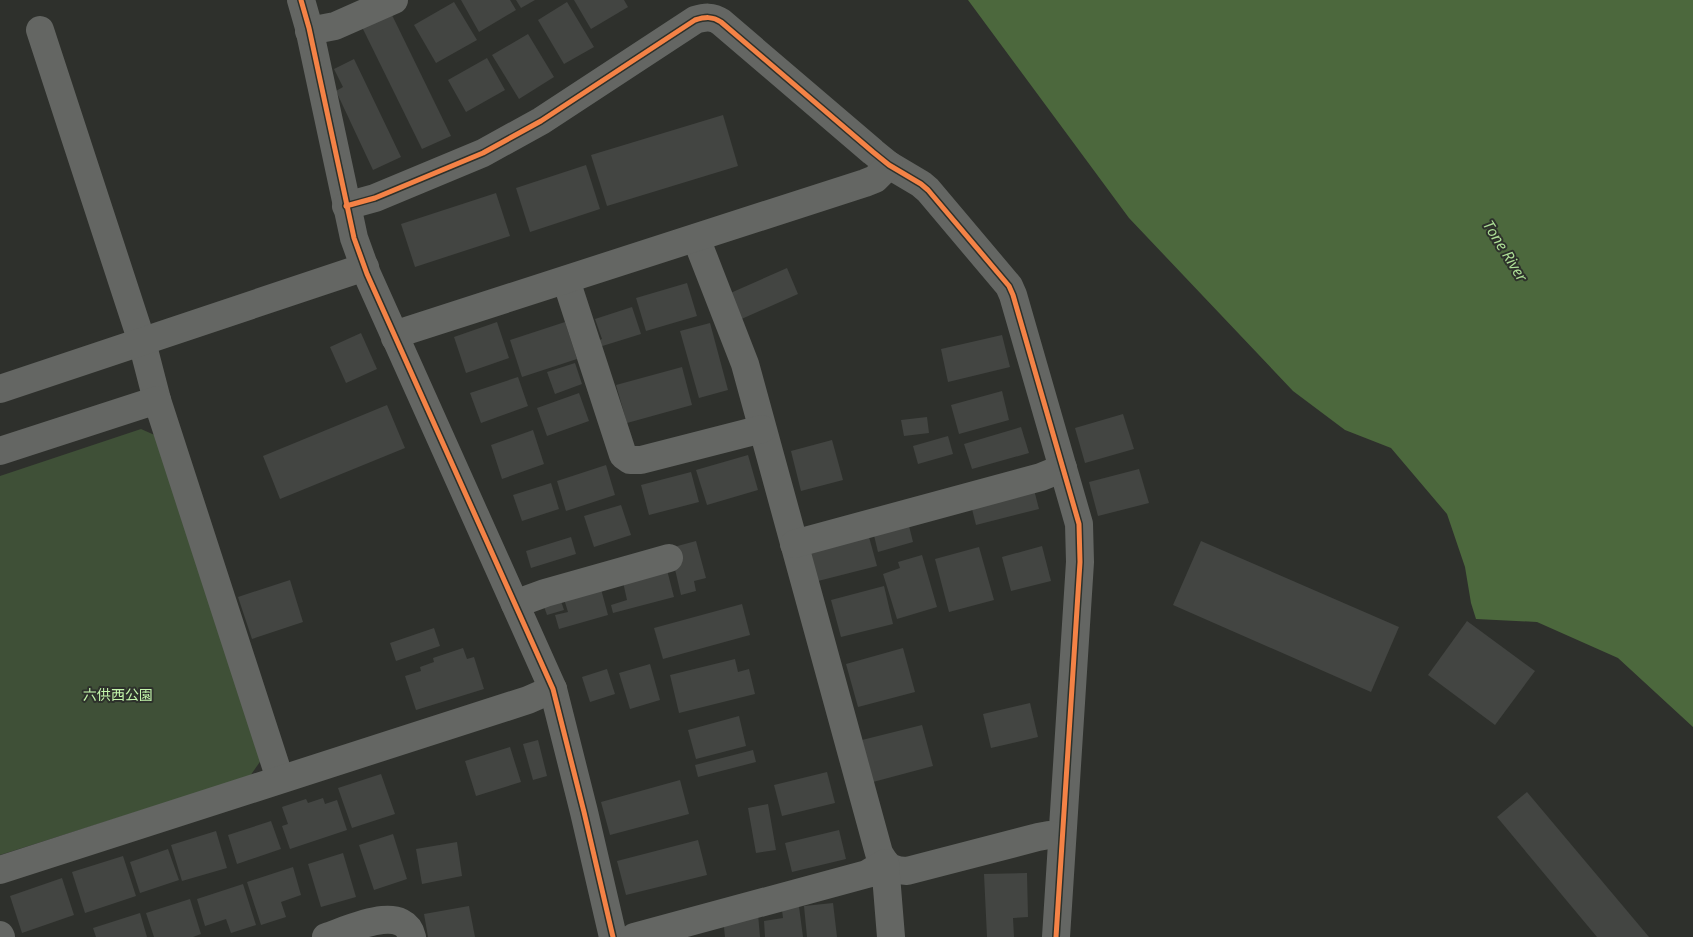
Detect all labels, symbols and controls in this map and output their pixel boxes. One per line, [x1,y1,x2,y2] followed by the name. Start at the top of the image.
[1479,216,1533,286] water label: Tone River
[83,685,153,704] park label: 六供西公園

